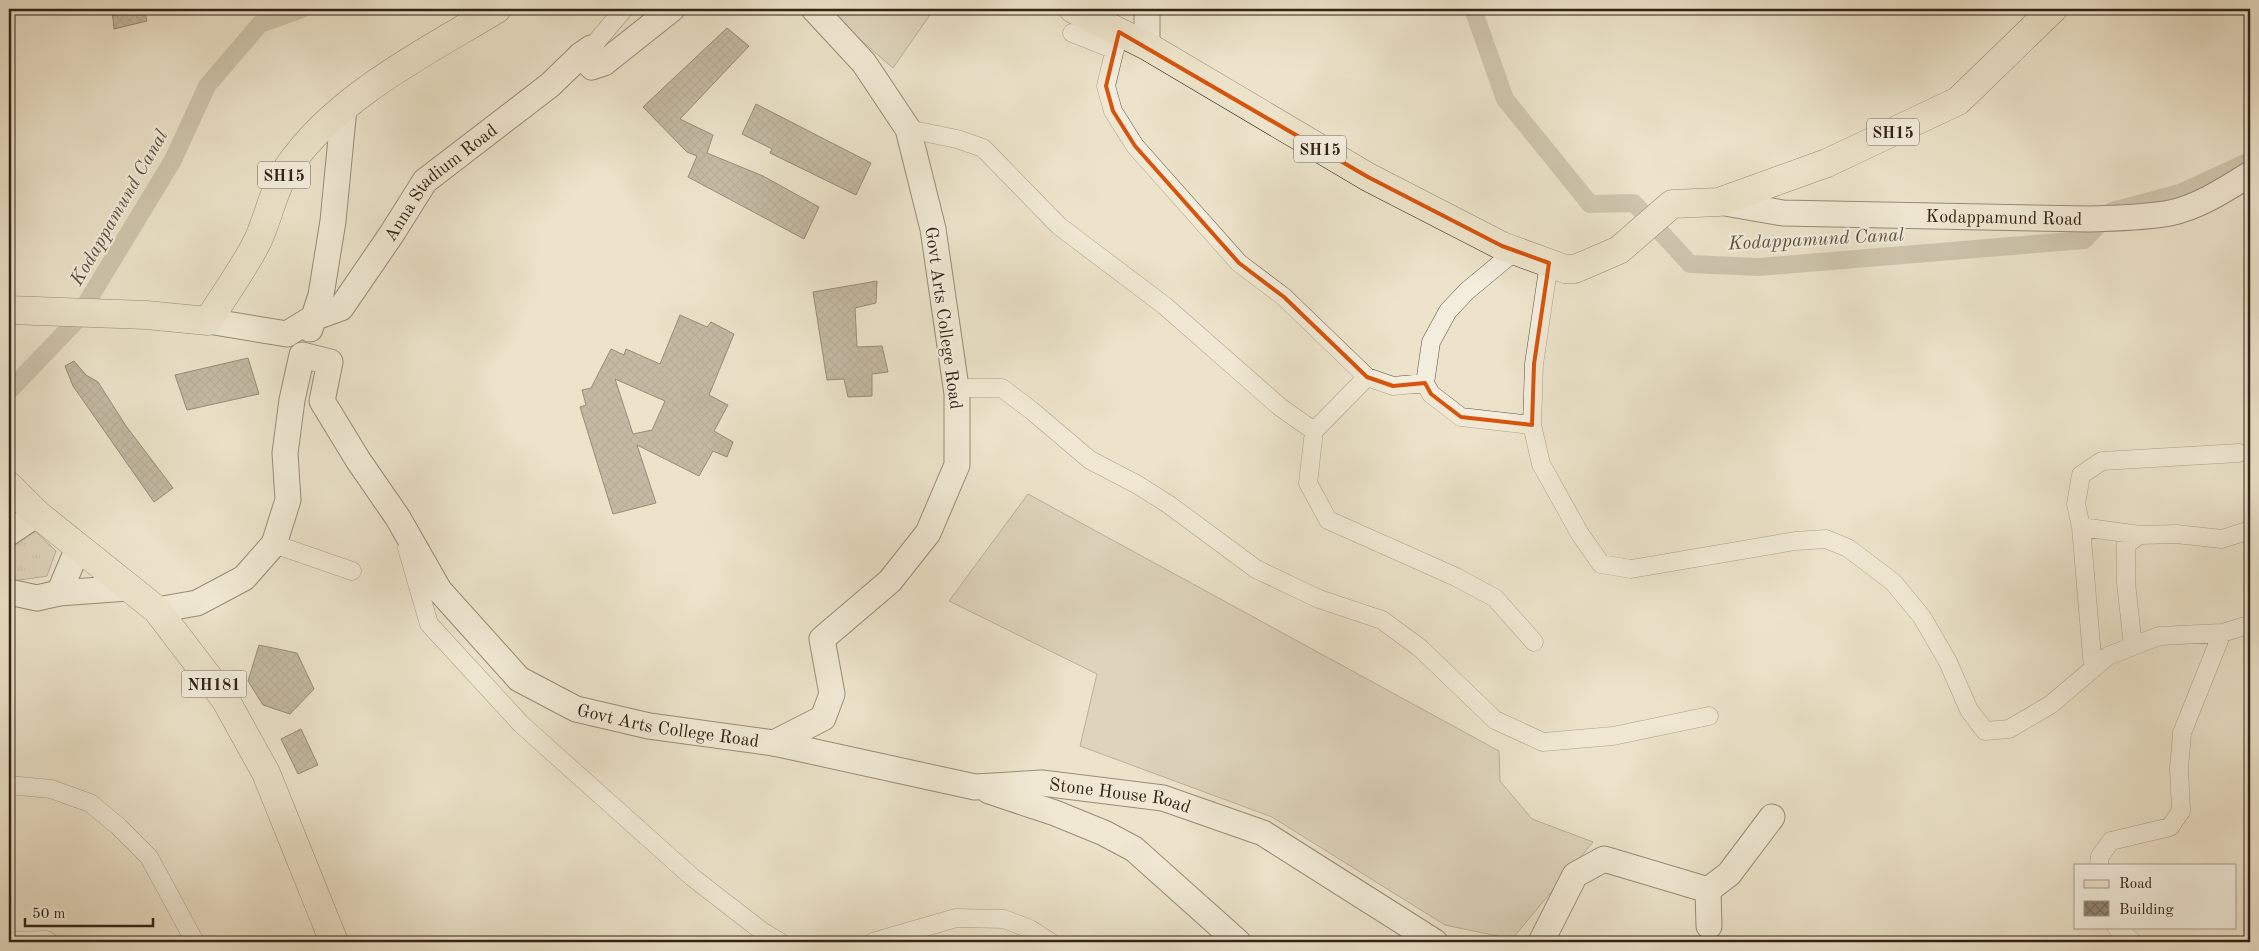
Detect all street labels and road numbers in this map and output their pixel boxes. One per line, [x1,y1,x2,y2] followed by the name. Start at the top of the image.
[1867,118,1919,146] road number: SH15
[381,121,501,245] street label: Anna Stadium Road
[1294,136,1346,162] road number: SH15
[258,162,310,188] road number: SH15
[1926,208,2082,229] street label: Kodappamund Road
[921,226,965,411] street label: Govt Arts College Road
[182,671,246,698] road number: NH181
[575,702,760,751] street label: Govt Arts College Road
[1048,776,1193,817] street label: Stone House Road

